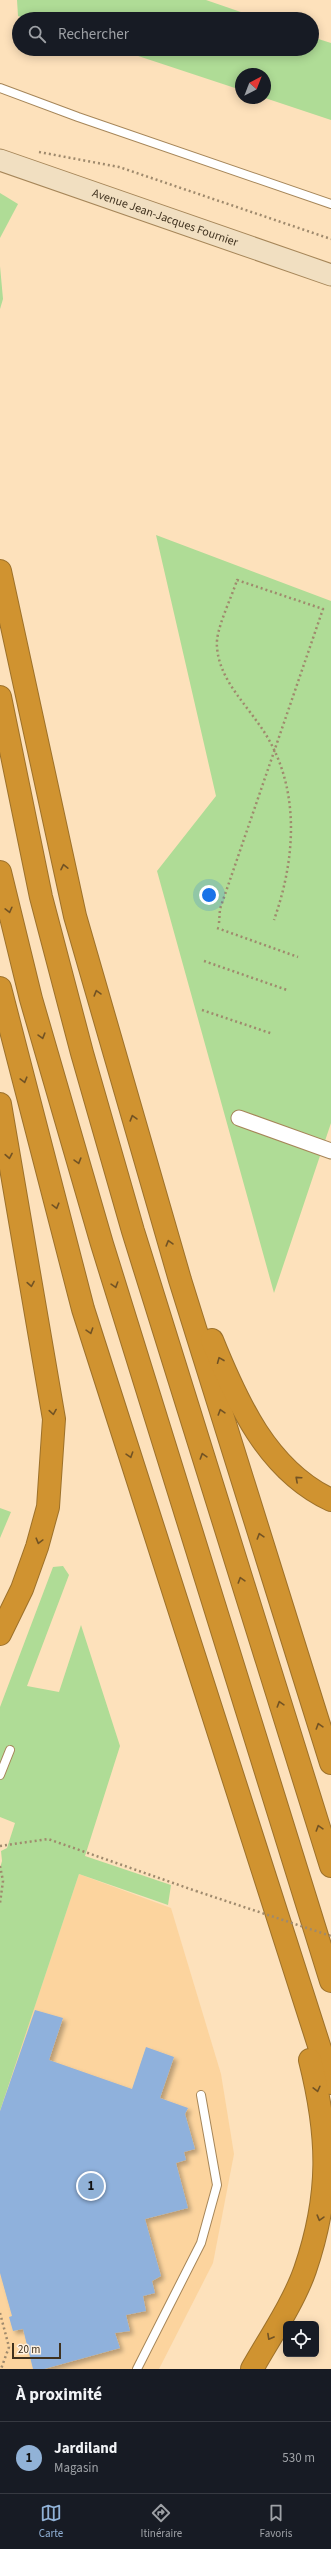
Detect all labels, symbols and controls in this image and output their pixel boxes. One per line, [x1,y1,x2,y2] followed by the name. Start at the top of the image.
[12,12,319,56] search box
[26,23,48,45] icon: search
[58,24,129,45] text: Rechercher
[235,68,271,104] north arrow
[90,185,241,251] street label: Avenue Jean-Jacques Fournier
[60,864,68,870] one-way arrow
[199,885,219,905] your location
[5,907,13,913] one-way arrow
[93,989,102,996] one-way arrow
[37,1032,46,1039] one-way arrow
[19,1076,28,1083] one-way arrow
[129,1114,138,1121] one-way arrow
[4,1153,13,1159] one-way arrow
[73,1157,82,1164] one-way arrow
[52,1202,60,1209] one-way arrow
[165,1239,174,1246] one-way arrow
[26,1281,35,1287] one-way arrow
[110,1282,119,1289] one-way arrow
[85,1327,94,1334] one-way arrow
[217,1357,225,1364] one-way arrow
[217,1408,226,1415] one-way arrow
[48,1409,57,1416] one-way arrow
[125,1451,134,1458] one-way arrow
[199,1453,208,1460] one-way arrow
[296,1477,303,1484] one-way arrow
[256,1532,265,1539] one-way arrow
[35,1537,44,1544] one-way arrow
[238,1577,246,1584] one-way arrow
[277,1701,285,1708] one-way arrow
[315,1723,324,1730] one-way arrow
[315,1825,324,1832] one-way arrow
[312,2085,321,2092] one-way arrow
[78,2171,104,2201] pin: 1
[316,2214,325,2221] one-way arrow
[283,2321,319,2357] map controls
[283,2321,319,2357] button: locate
[267,2333,274,2340] one-way arrow
[12,2341,61,2360] scale bar
[18,2342,40,2357] text: 20 m
[16,2383,102,2407] text: À proximité
[54,2438,117,2459] text: Jardiland
[26,2449,32,2467] text: 1
[282,2449,315,2467] text: 530 m
[54,2459,99,2477] text: Magasin
[39,2502,63,2541] tab: Carte
[141,2502,182,2541] tab: Itinéraire
[260,2502,292,2541] tab: Favoris

